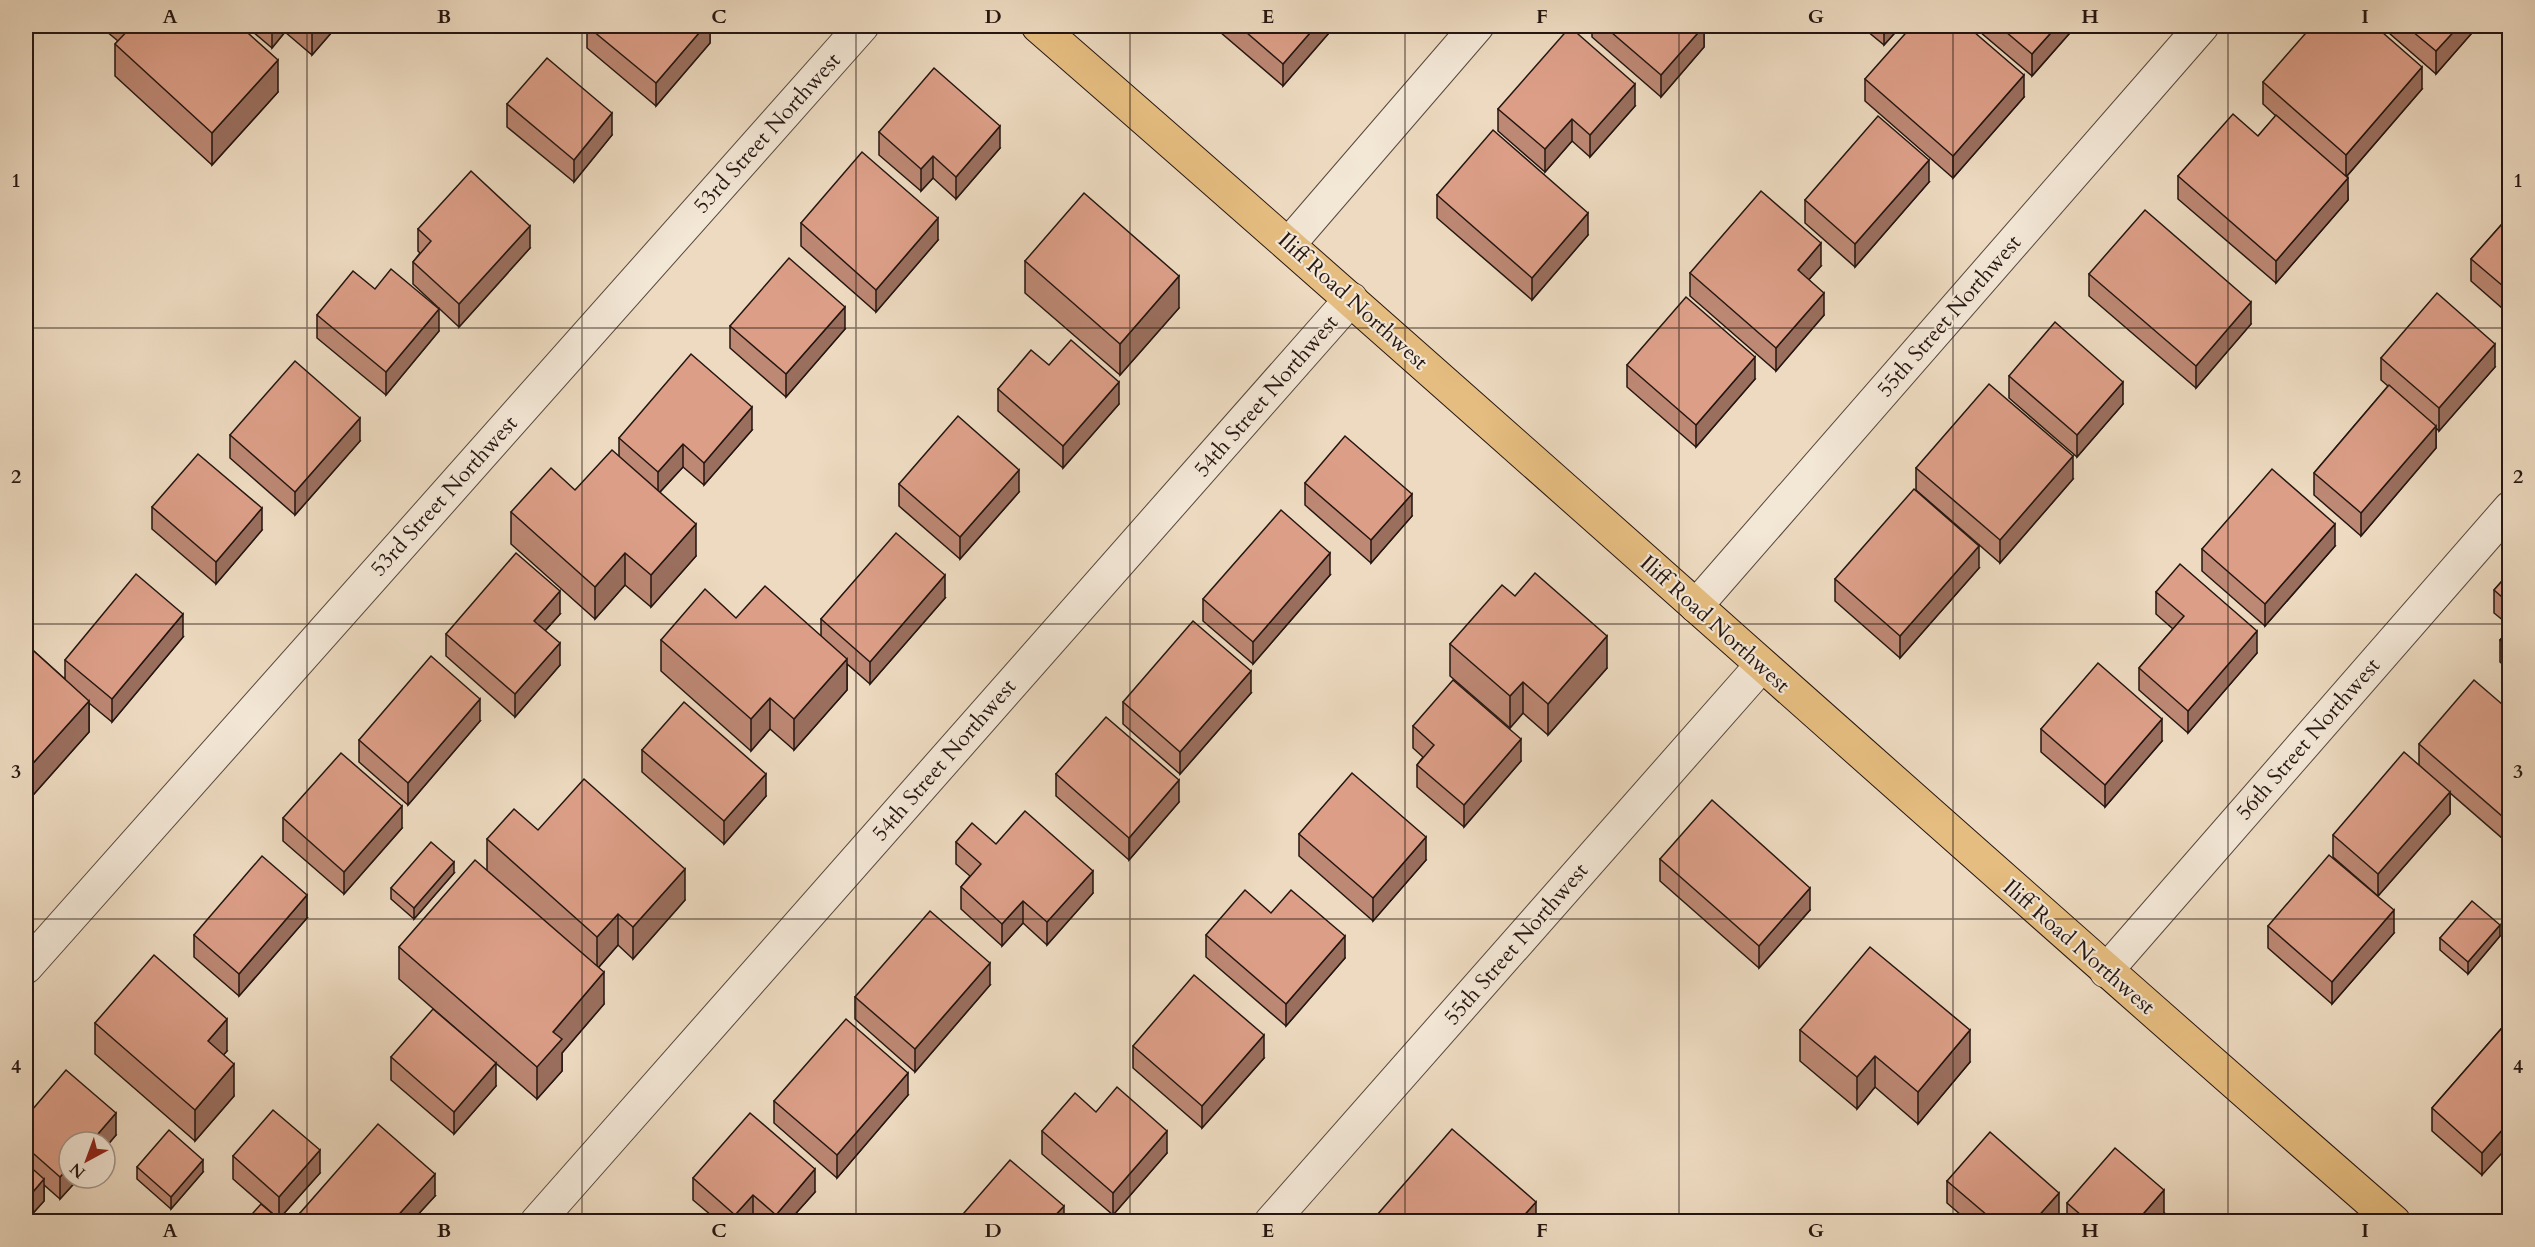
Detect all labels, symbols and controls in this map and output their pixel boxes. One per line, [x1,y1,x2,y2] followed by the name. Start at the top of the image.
[162,3,178,30] text: A
[437,3,451,30] text: B
[711,3,727,30] text: C
[984,3,1002,30] text: D
[1262,3,1274,30] text: E
[1536,3,1548,30] text: F
[1808,3,1824,30] text: G
[2081,3,2099,30] text: H
[2361,3,2369,30] text: I
[687,46,847,220] street label: 53rd Street Northwest
[11,167,21,194] text: 1
[2513,167,2523,194] text: 1
[1271,226,1435,377] street label: Iliff Road Northwest
[1870,228,2028,404] street label: 55th Street Northwest
[1187,308,1345,484] street label: 54th Street Northwest
[364,409,524,583] street label: 53rd Street Northwest
[11,463,21,490] text: 2
[2513,463,2523,490] text: 2
[1633,549,1797,700] street label: Iliff Road Northwest
[2229,651,2387,827] street label: 56th Street Northwest
[865,672,1023,848] street label: 54th Street Northwest
[11,758,21,785] text: 3
[2513,758,2523,785] text: 3
[1437,856,1595,1032] street label: 55th Street Northwest
[1997,873,2161,1021] street label: Iliff Road Northwest
[11,1053,21,1080] text: 4
[2513,1053,2523,1080] text: 4
[57,1130,117,1190] north arrow
[65,1158,90,1183] text: N
[162,1217,178,1244] text: A
[437,1217,451,1244] text: B
[711,1217,727,1244] text: C
[984,1217,1002,1244] text: D
[1262,1217,1274,1244] text: E
[1536,1217,1548,1244] text: F
[1808,1217,1824,1244] text: G
[2081,1217,2099,1244] text: H
[2361,1217,2369,1244] text: I

